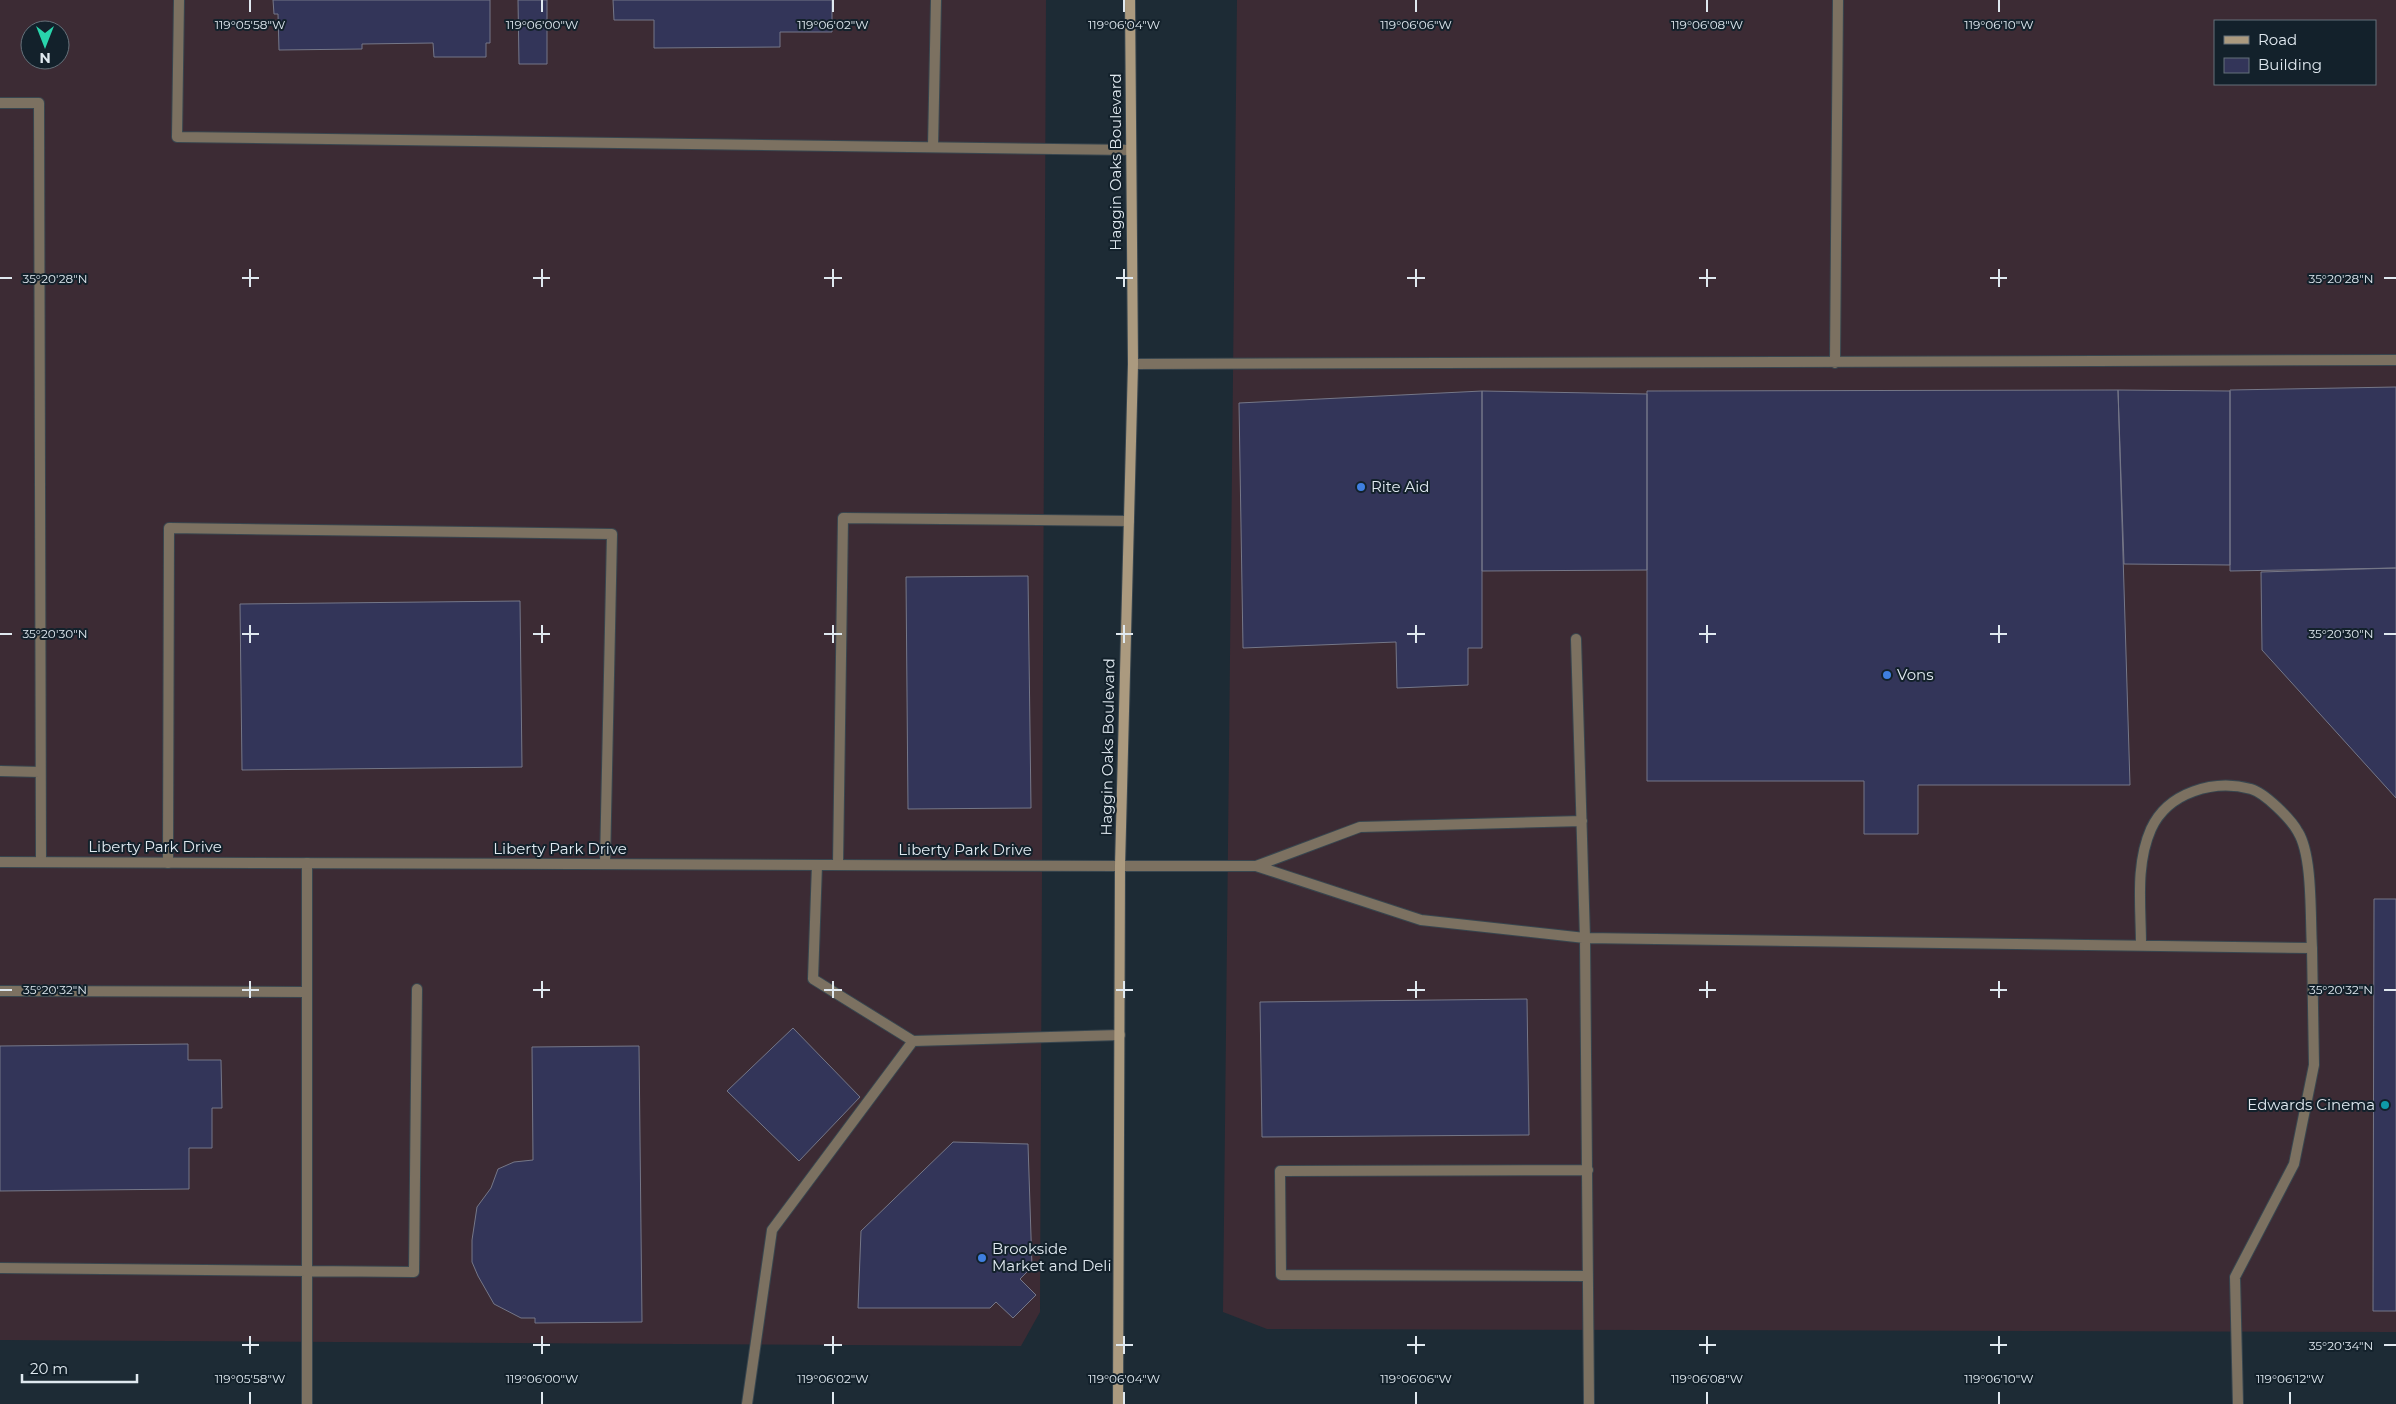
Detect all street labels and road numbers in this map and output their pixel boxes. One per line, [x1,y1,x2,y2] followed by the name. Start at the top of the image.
[1106,73,1125,251] street label: Haggin Oaks Boulevard
[1096,658,1119,836] street label: Haggin Oaks Boulevard
[88,837,222,856] street label: Liberty Park Drive
[493,839,627,858] street label: Liberty Park Drive
[898,840,1032,859] street label: Liberty Park Drive

